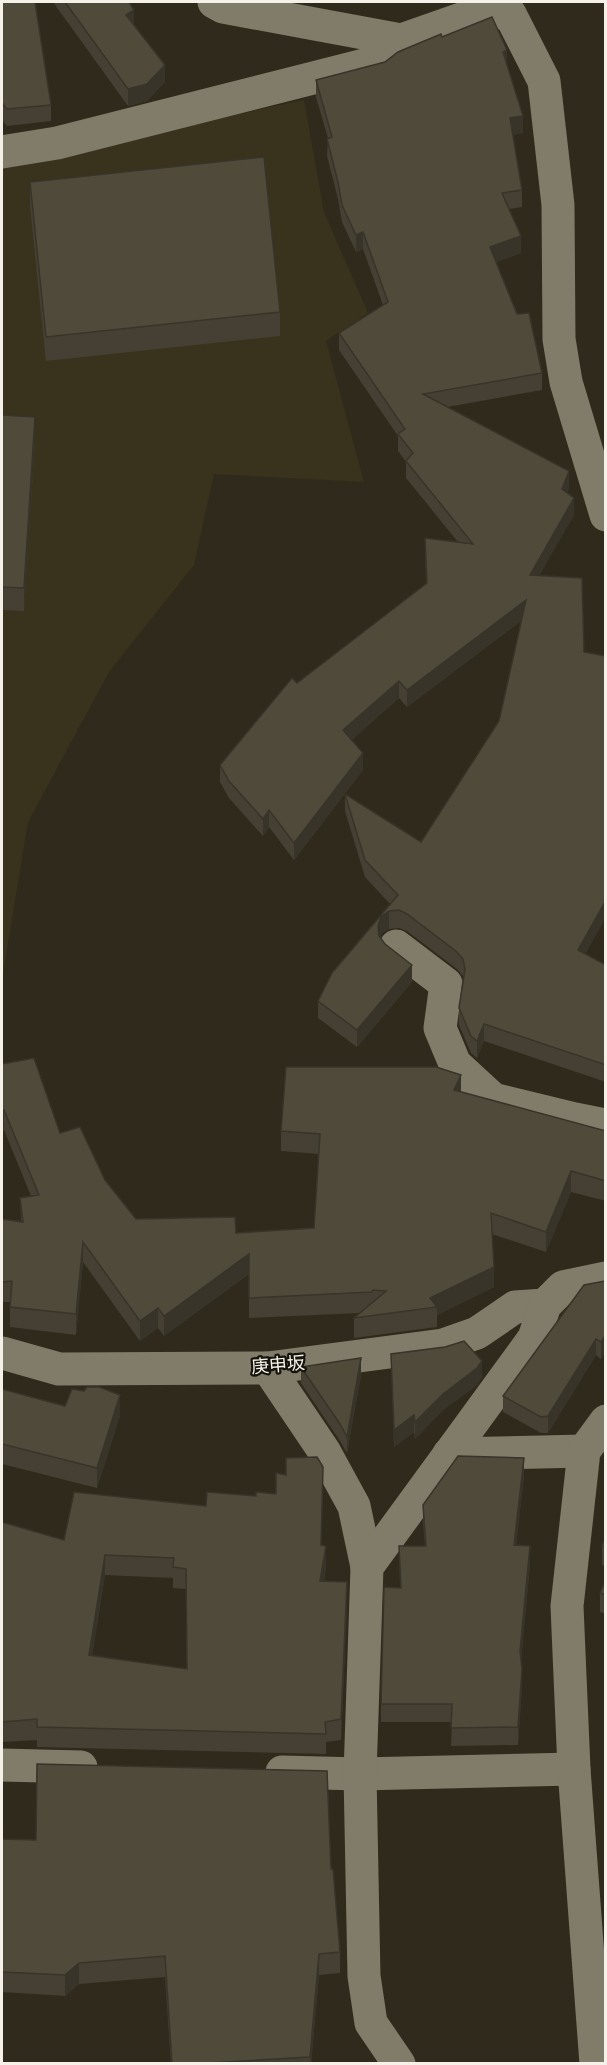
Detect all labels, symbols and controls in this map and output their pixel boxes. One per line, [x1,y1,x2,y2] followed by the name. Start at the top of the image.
[250,1351,306,1377] street label: 庚申坂

